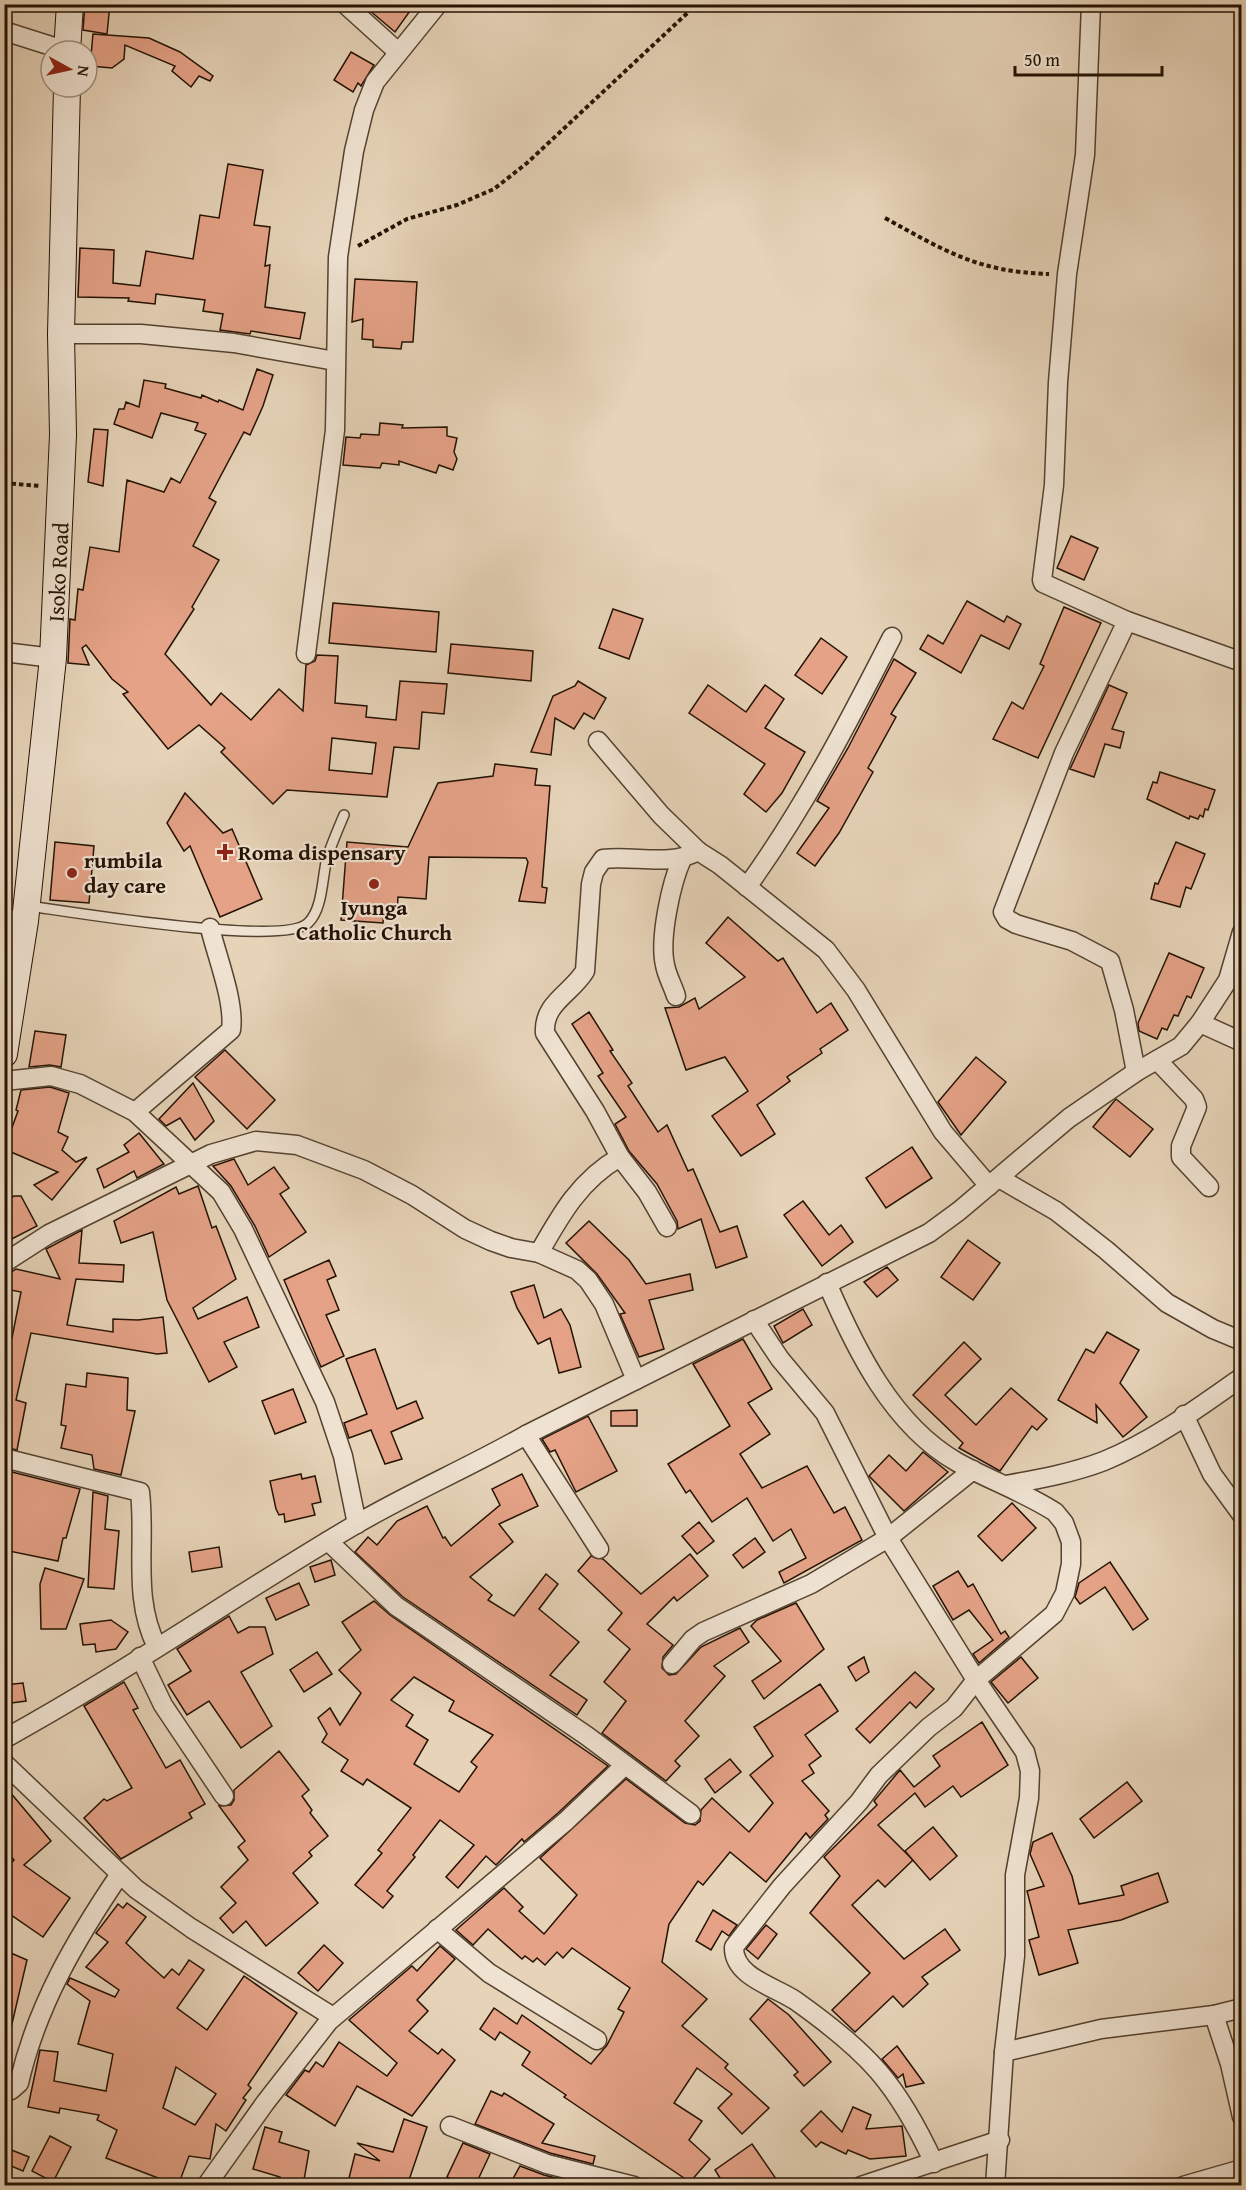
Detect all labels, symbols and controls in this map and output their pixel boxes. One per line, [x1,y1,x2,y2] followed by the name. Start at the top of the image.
[39,39,99,99] north arrow
[1015,39,1162,77] scale bar
[1024,46,1060,73] text: 50 m
[71,64,96,78] text: N
[39,521,77,623] street label: Isoko Road
[238,836,406,868] place label: Roma dispensary
[216,843,234,861] marker: Roma dispensary
[84,844,166,901] place label: rumbila day care
[65,866,79,880] marker: rumbila day care
[367,877,381,891] marker: Iyunga Catholic Church
[296,891,452,948] place label: Iyunga Catholic Church

